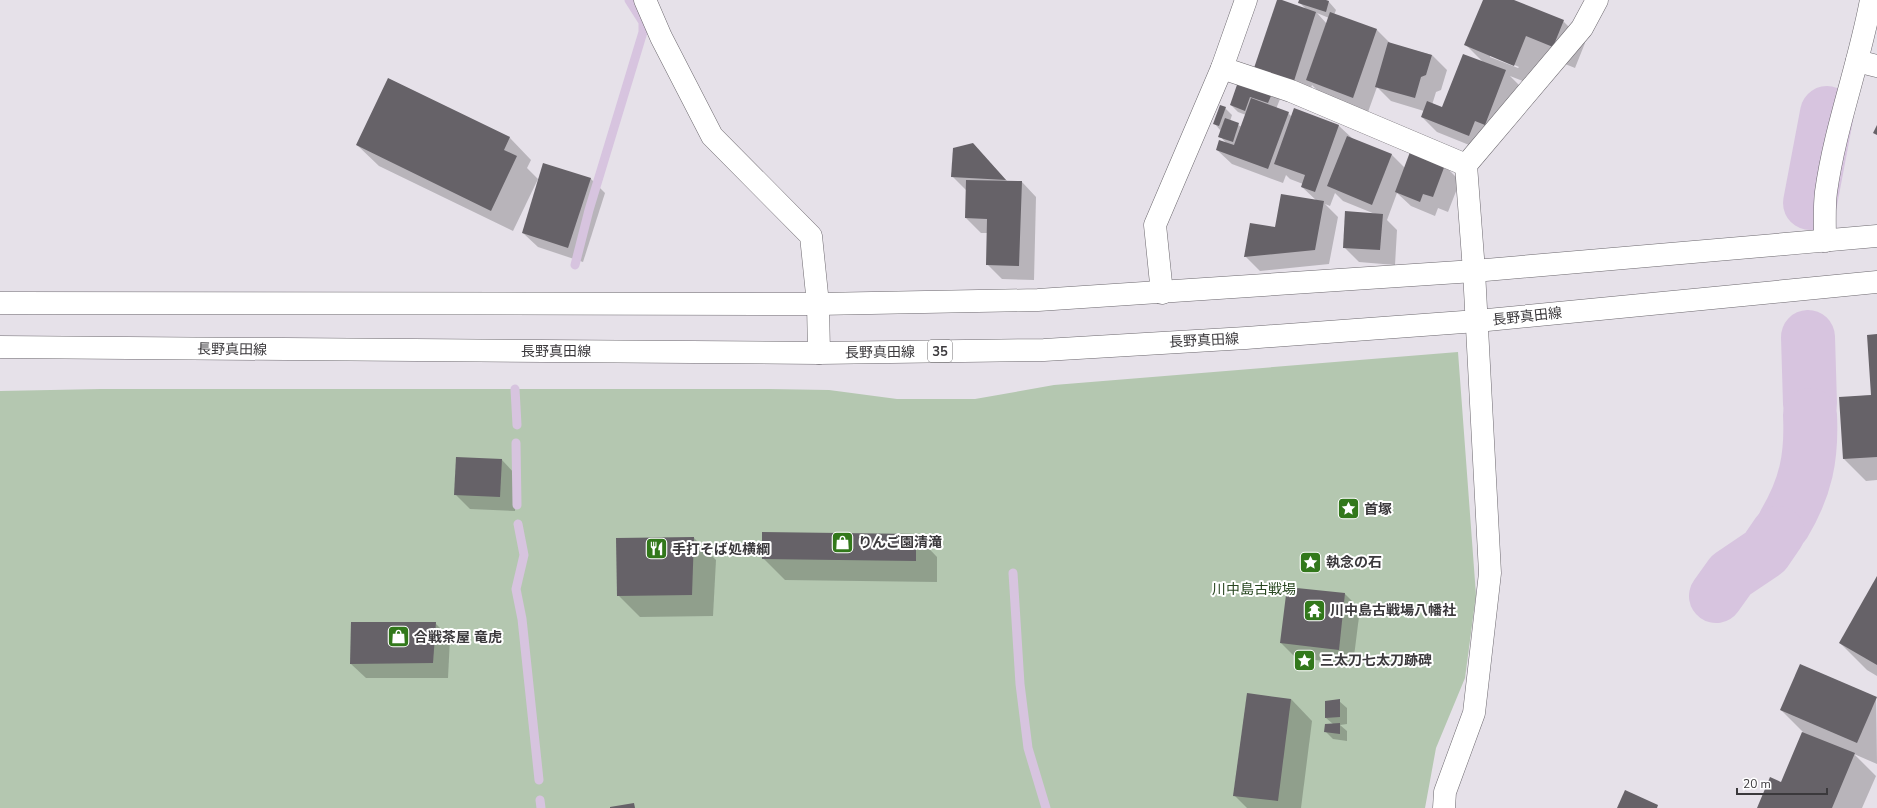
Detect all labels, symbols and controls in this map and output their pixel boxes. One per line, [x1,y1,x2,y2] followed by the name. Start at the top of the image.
[1491,303,1563,330] street label: 長野真田線
[1169,329,1239,352] street label: 長野真田線
[197,339,267,360] street label: 長野真田線
[928,340,952,362] road number: 35
[521,342,591,361] street label: 長野真田線
[845,342,915,363] street label: 長野真田線
[1335,496,1361,522] place icon: 首塚
[1364,500,1392,519] place label: 首塚
[829,529,855,555] shop icon: りんご園清滝
[858,533,942,552] place label: りんご園清滝
[643,536,669,562] restaurant icon: 手打そば処横綱
[672,540,770,559] place label: 手打そば処横綱
[1298,549,1324,575] place icon: 執念の石
[1326,553,1382,572] place label: 執念の石
[1212,580,1296,599] park label: 川中島古戦場
[1302,597,1328,623] temple icon: 川中島古戦場八幡社
[1330,601,1456,620] place label: 川中島古戦場八幡社
[385,624,411,650] shop icon: 合戦茶屋 竜虎
[414,628,502,647] place label: 合戦茶屋 竜虎
[1292,647,1318,673] place icon: 三太刀七太刀跡碑
[1320,651,1432,670] place label: 三太刀七太刀跡碑
[1737,770,1827,796] scale bar
[1743,776,1771,792] text: 20 m

